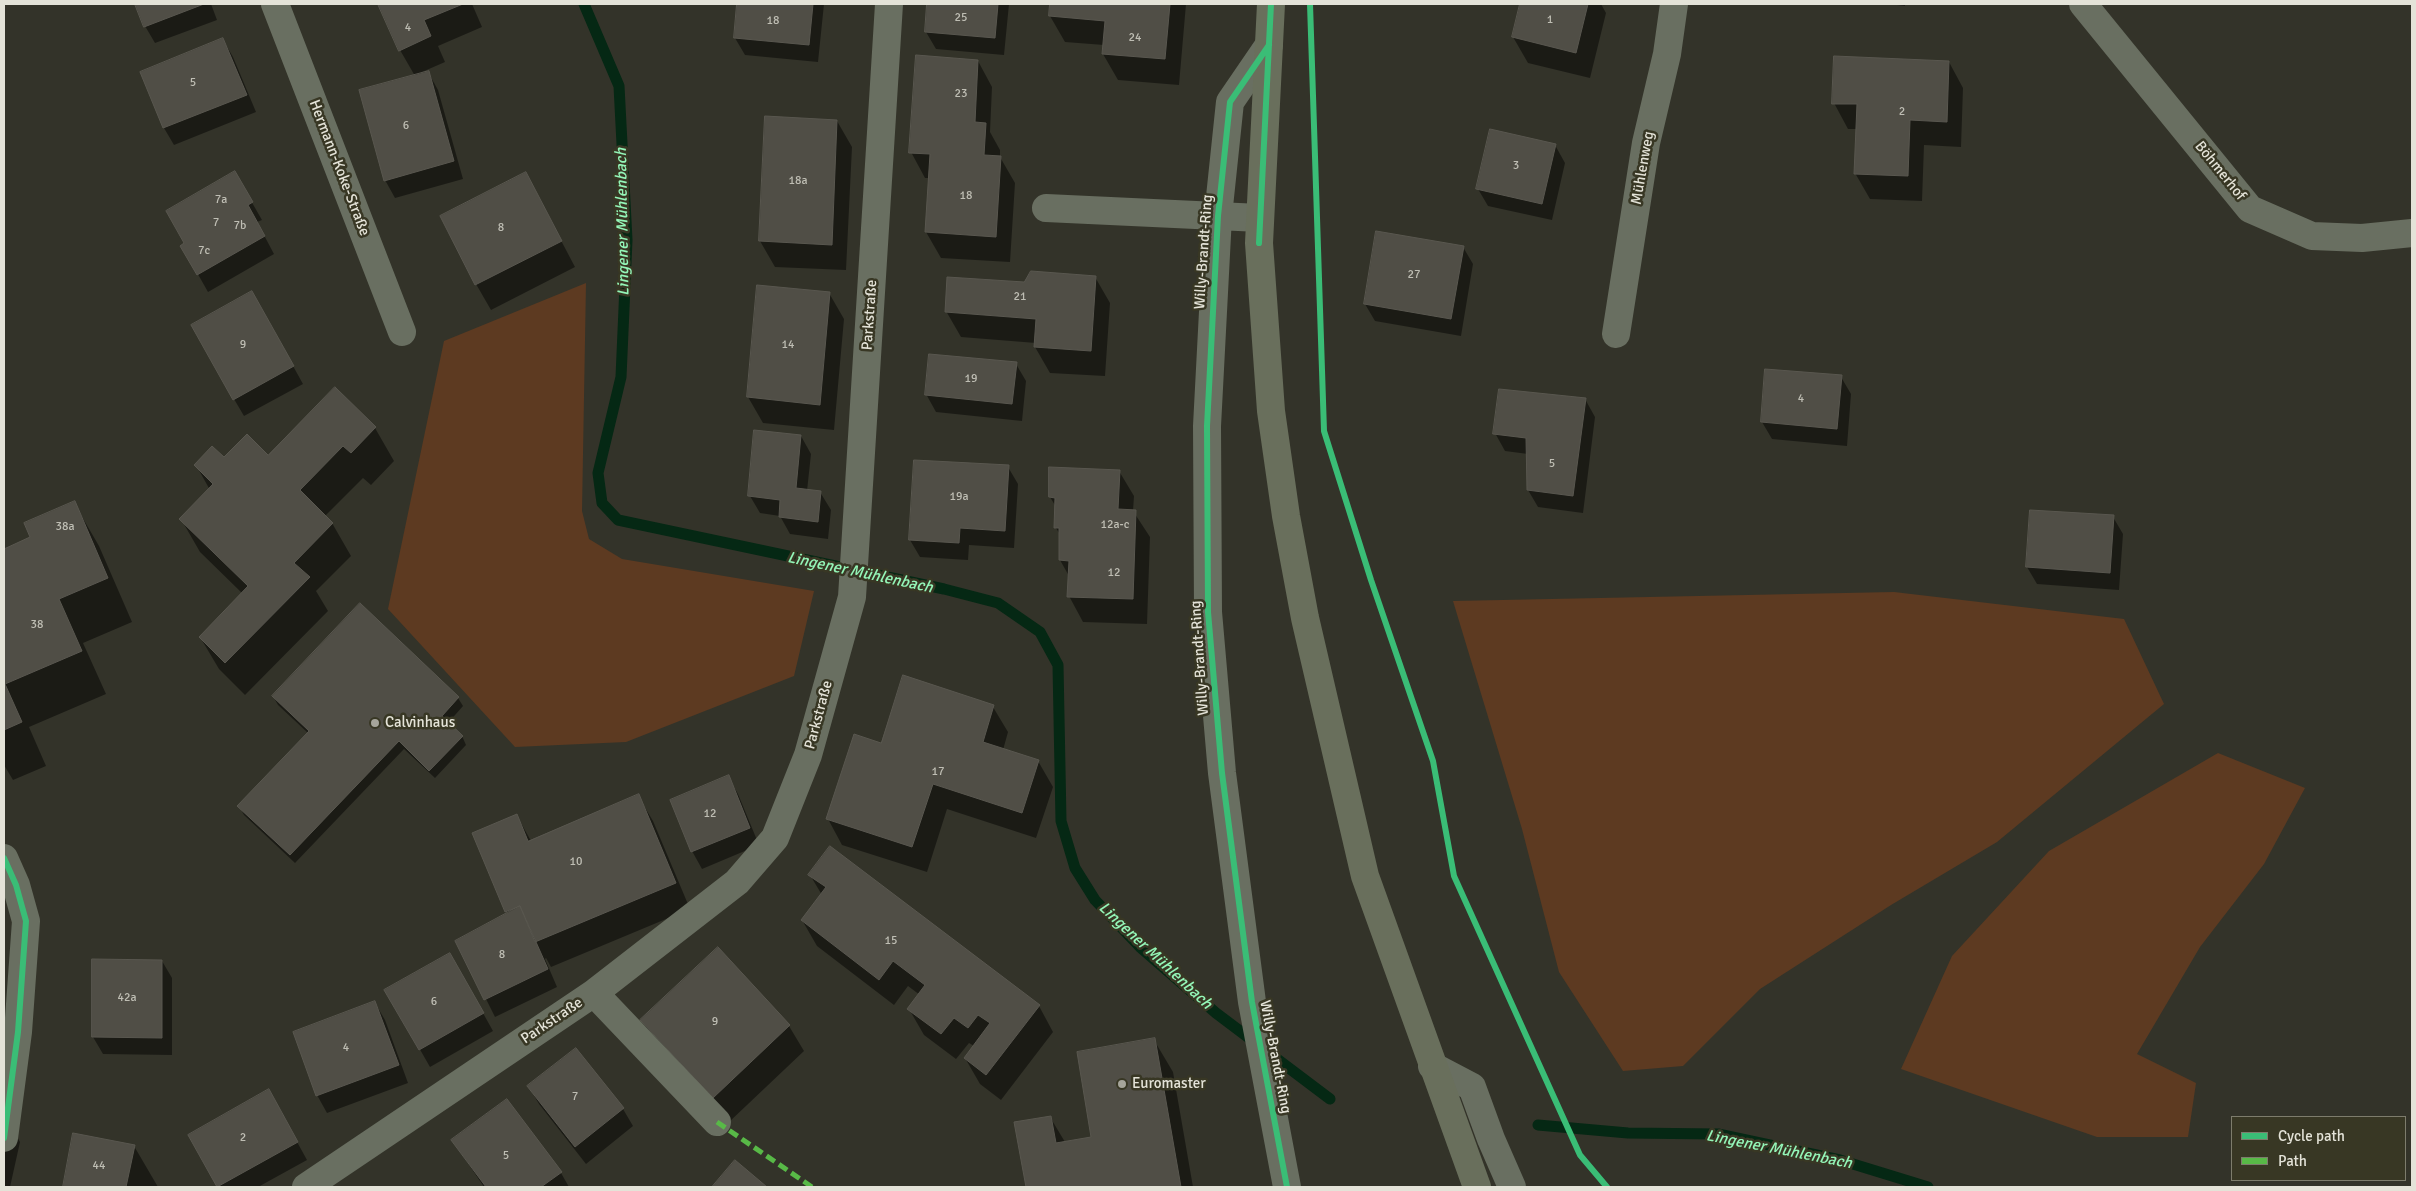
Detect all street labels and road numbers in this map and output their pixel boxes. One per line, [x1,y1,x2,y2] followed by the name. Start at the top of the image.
[305,97,373,239] street label: Hermann-Koke-Straße
[1628,130,1658,206] street label: Mühlenweg
[2191,138,2249,204] street label: Böhmerhof
[1191,194,1217,310] street label: Willy-Brandt-Ring
[859,279,881,351] street label: Parkstraße
[1187,600,1213,716] street label: Willy-Brandt-Ring
[801,679,837,751] street label: Parkstraße
[518,994,586,1048] street label: Parkstraße
[1255,999,1295,1115] street label: Willy-Brandt-Ring

